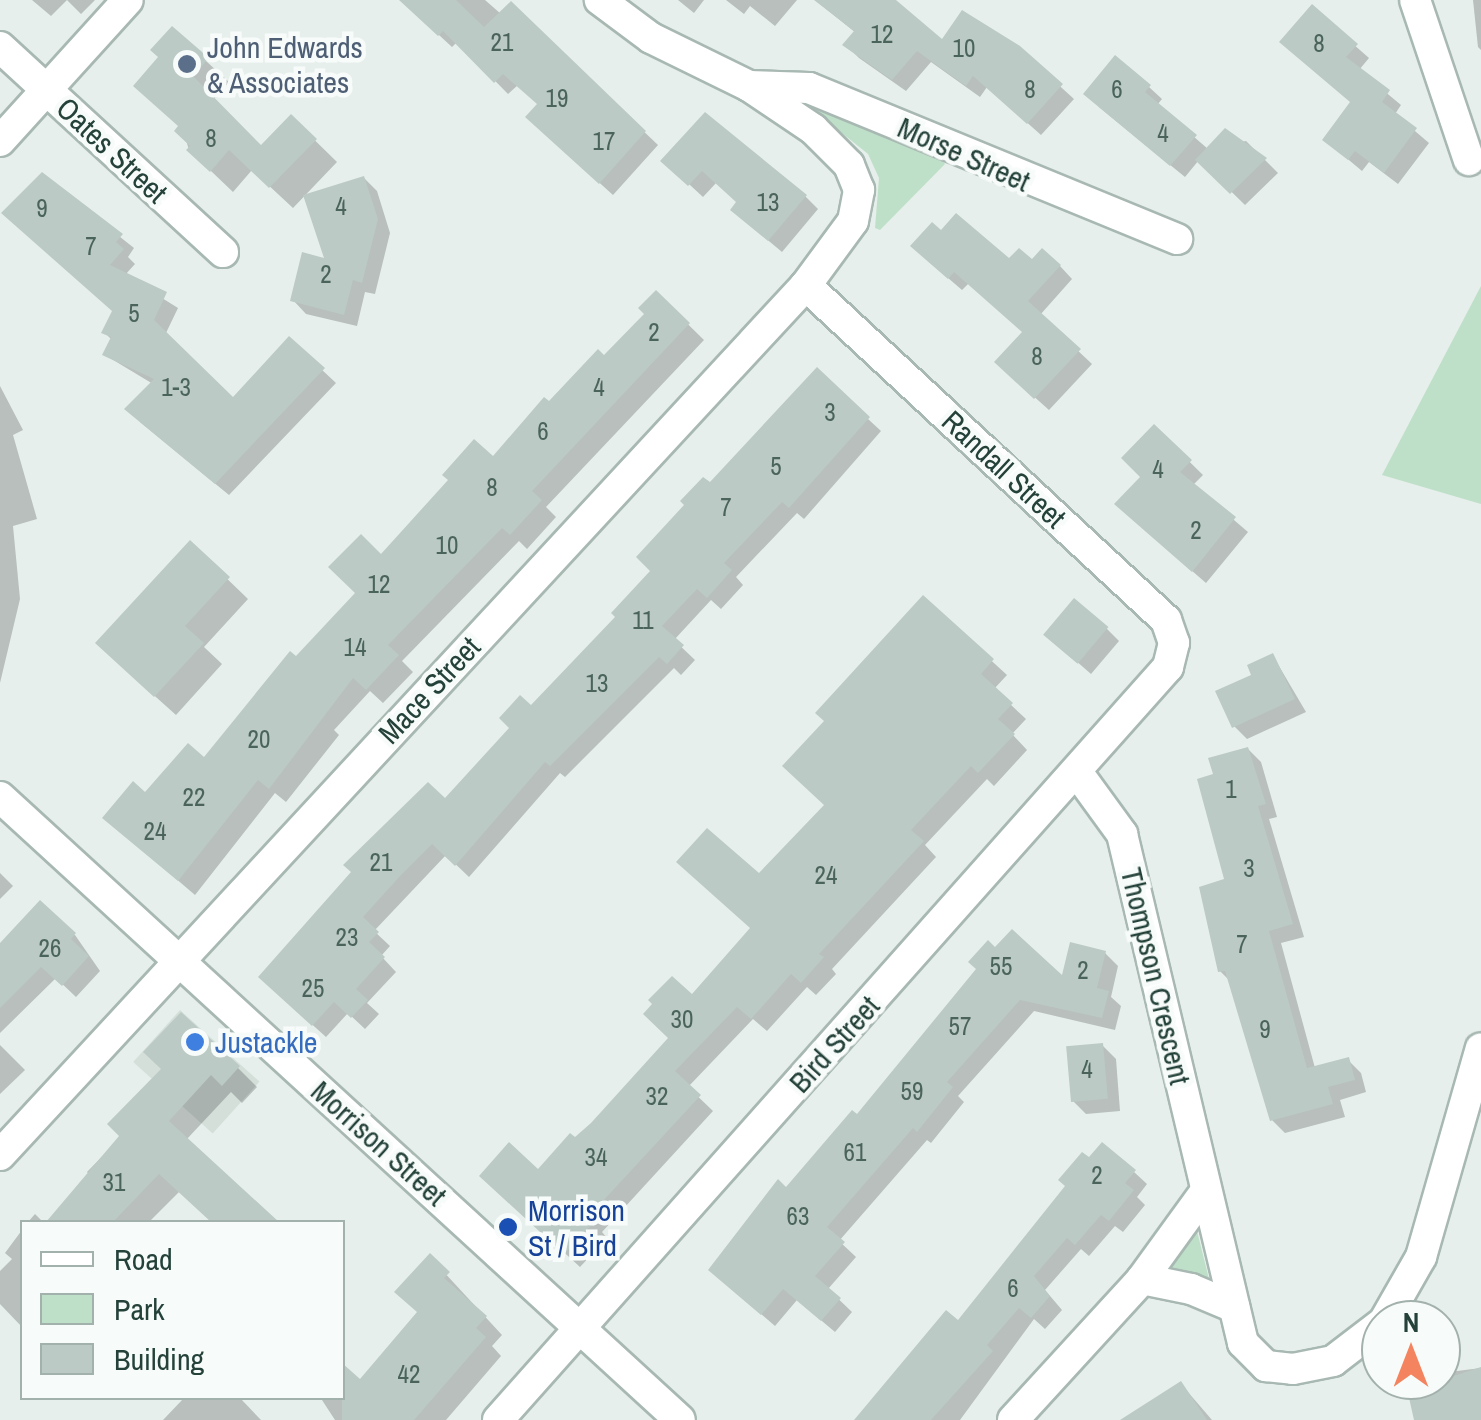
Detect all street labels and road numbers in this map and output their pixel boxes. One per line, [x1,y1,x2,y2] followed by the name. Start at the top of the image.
[49,90,175,210] street label: Oates Street
[892,109,1036,199] street label: Morse Street
[935,403,1073,535] street label: Randall Street
[371,629,487,751] street label: Mace Street
[1114,864,1198,1088] street label: Thompson Crescent
[781,988,887,1100] street label: Bird Street
[304,1073,454,1213] street label: Morrison Street

